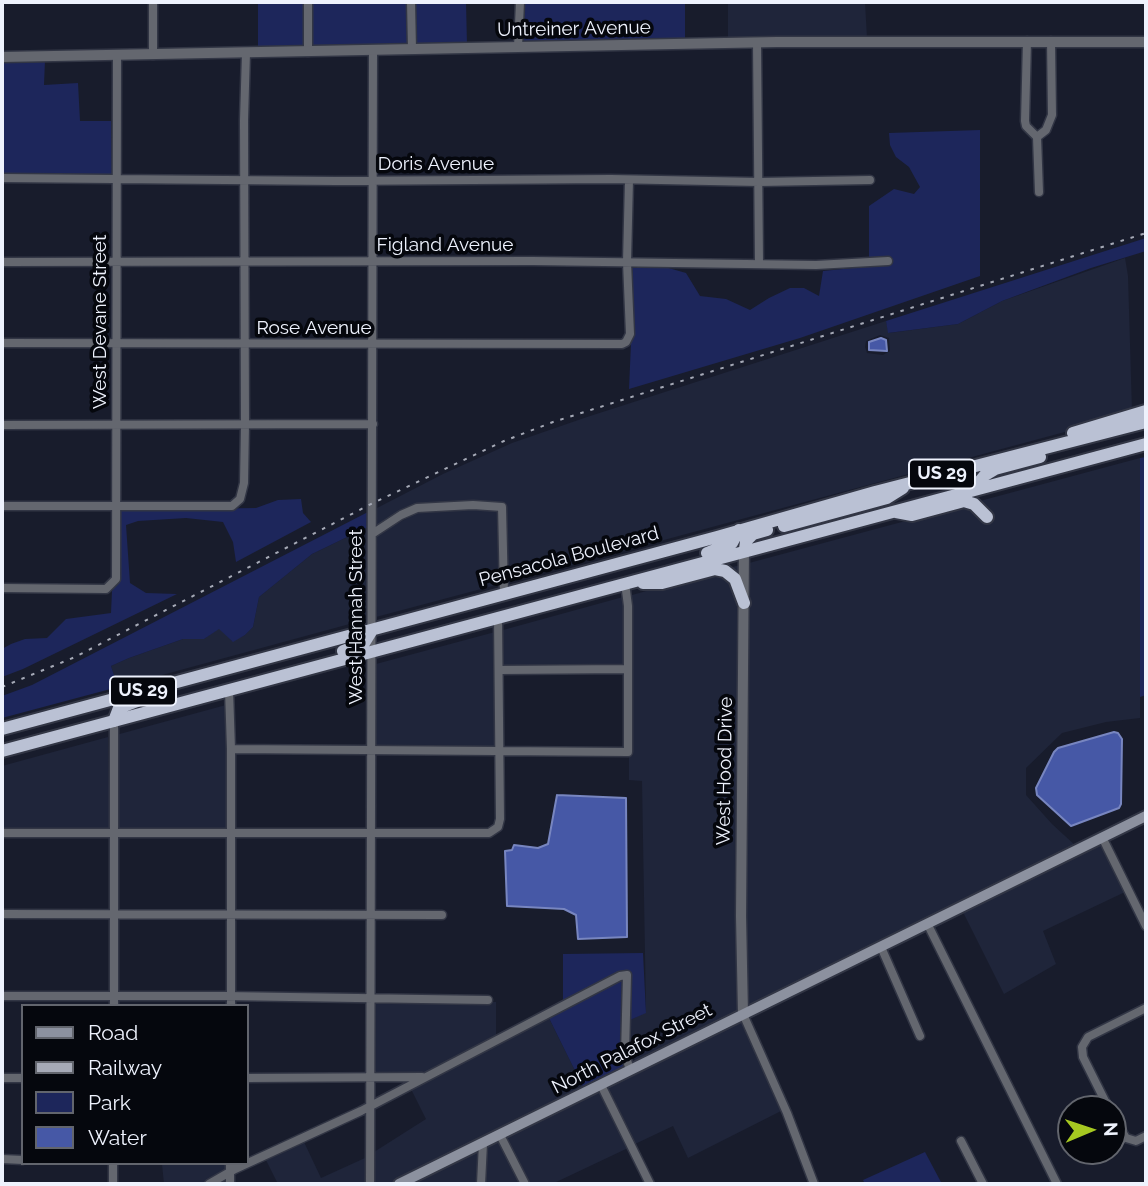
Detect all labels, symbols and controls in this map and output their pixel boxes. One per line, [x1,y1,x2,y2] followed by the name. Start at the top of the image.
[497,16,651,42] street label: Untreiner Avenue
[378,153,494,175] street label: Doris Avenue
[376,234,514,256] street label: Figland Avenue
[89,235,111,409] street label: West Devane Street
[256,317,372,339] street label: Rose Avenue
[909,460,975,488] road number: US 29
[477,522,661,592] street label: Pensacola Boulevard
[345,529,367,705] street label: West Hannah Street
[110,676,176,706] road number: US 29
[712,697,738,845] street label: West Hood Drive
[548,999,716,1099] street label: North Palafox Street
[21,1004,248,1165] legend
[88,1020,138,1045] text: Road
[88,1055,162,1080] text: Railway
[88,1090,131,1115] text: Park
[1057,1095,1127,1165] north arrow
[1100,1122,1122,1137] text: N
[88,1125,147,1150] text: Water

